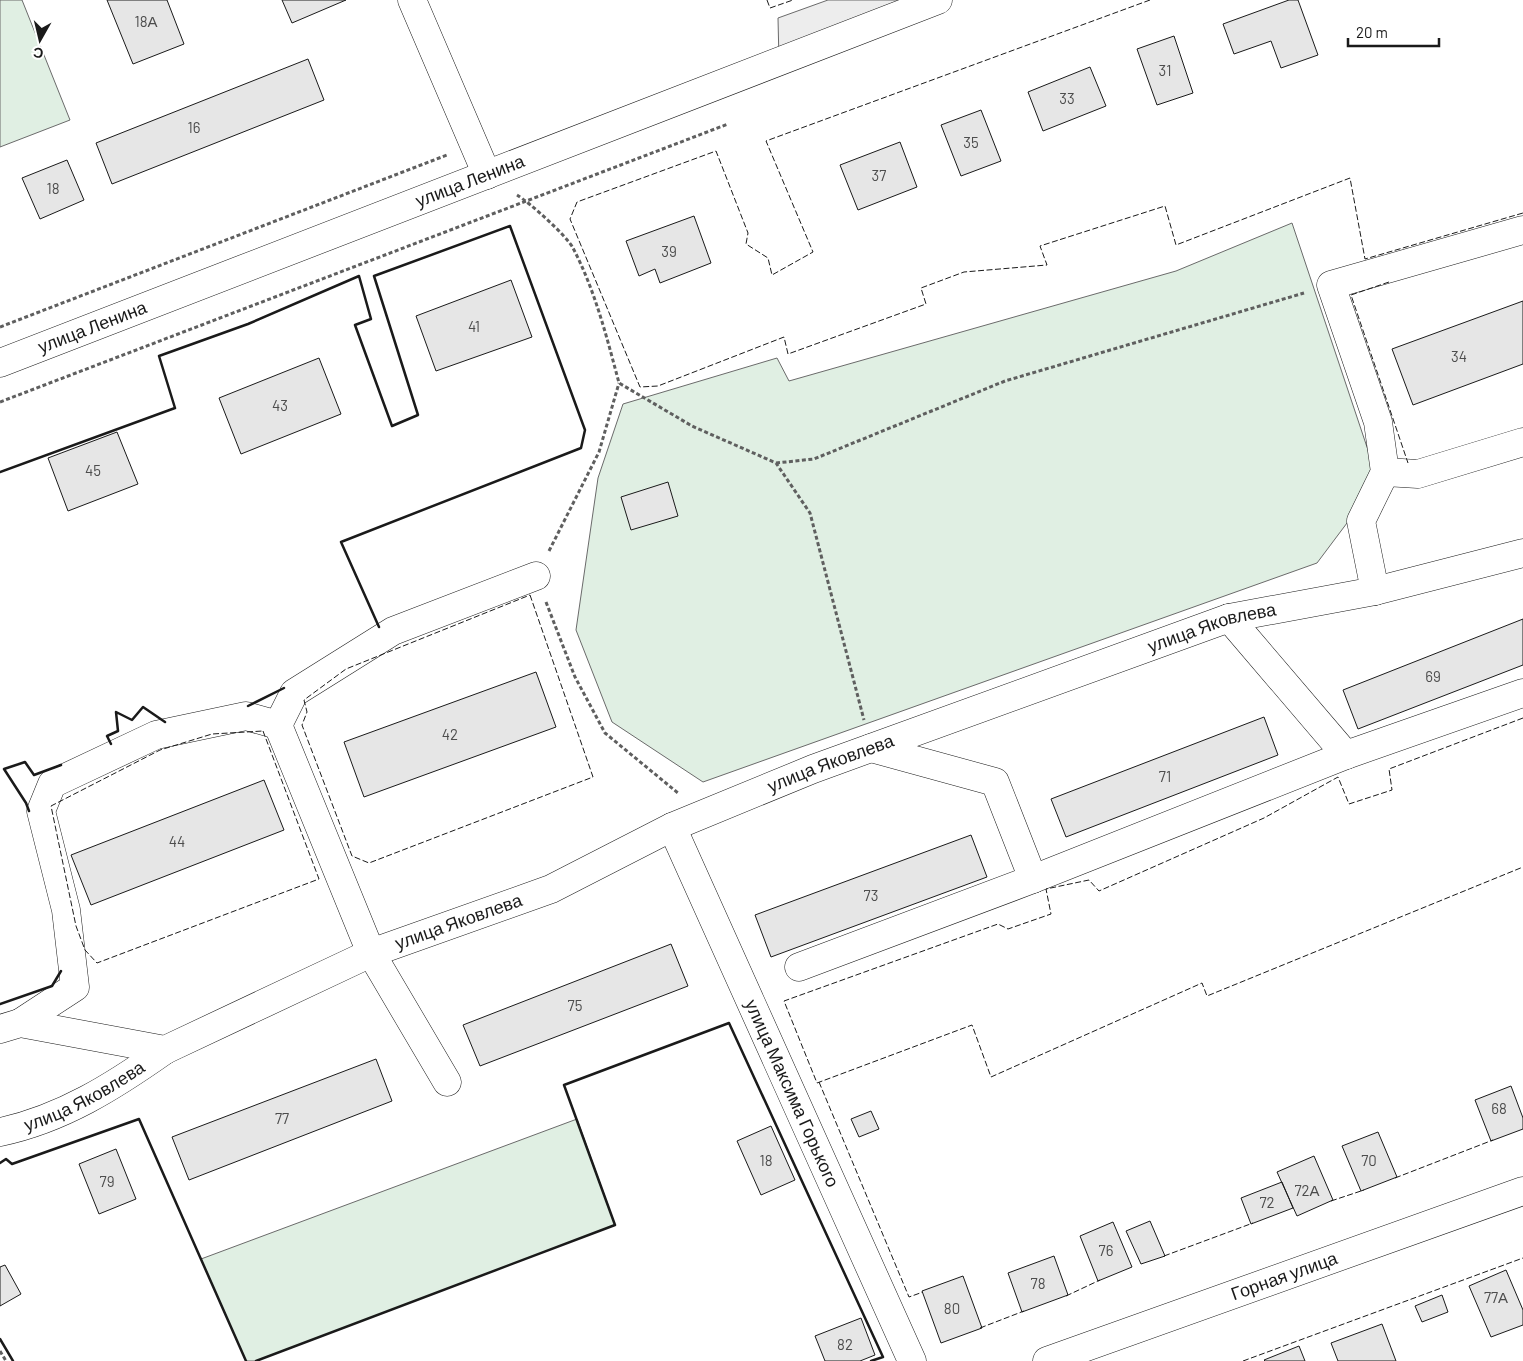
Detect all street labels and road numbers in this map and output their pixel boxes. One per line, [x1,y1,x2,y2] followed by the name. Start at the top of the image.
[412,149,528,211] street label: улица Ленина
[34,295,150,357] street label: улица Ленина
[1144,597,1279,657] street label: улица Яковлева
[764,728,897,797] street label: улица Яковлева
[392,888,526,954] street label: улица Яковлева
[741,996,844,1190] street label: улица Максима Горького
[21,1055,149,1135] street label: улица Яковлева
[1228,1246,1341,1304] street label: Горная улица

